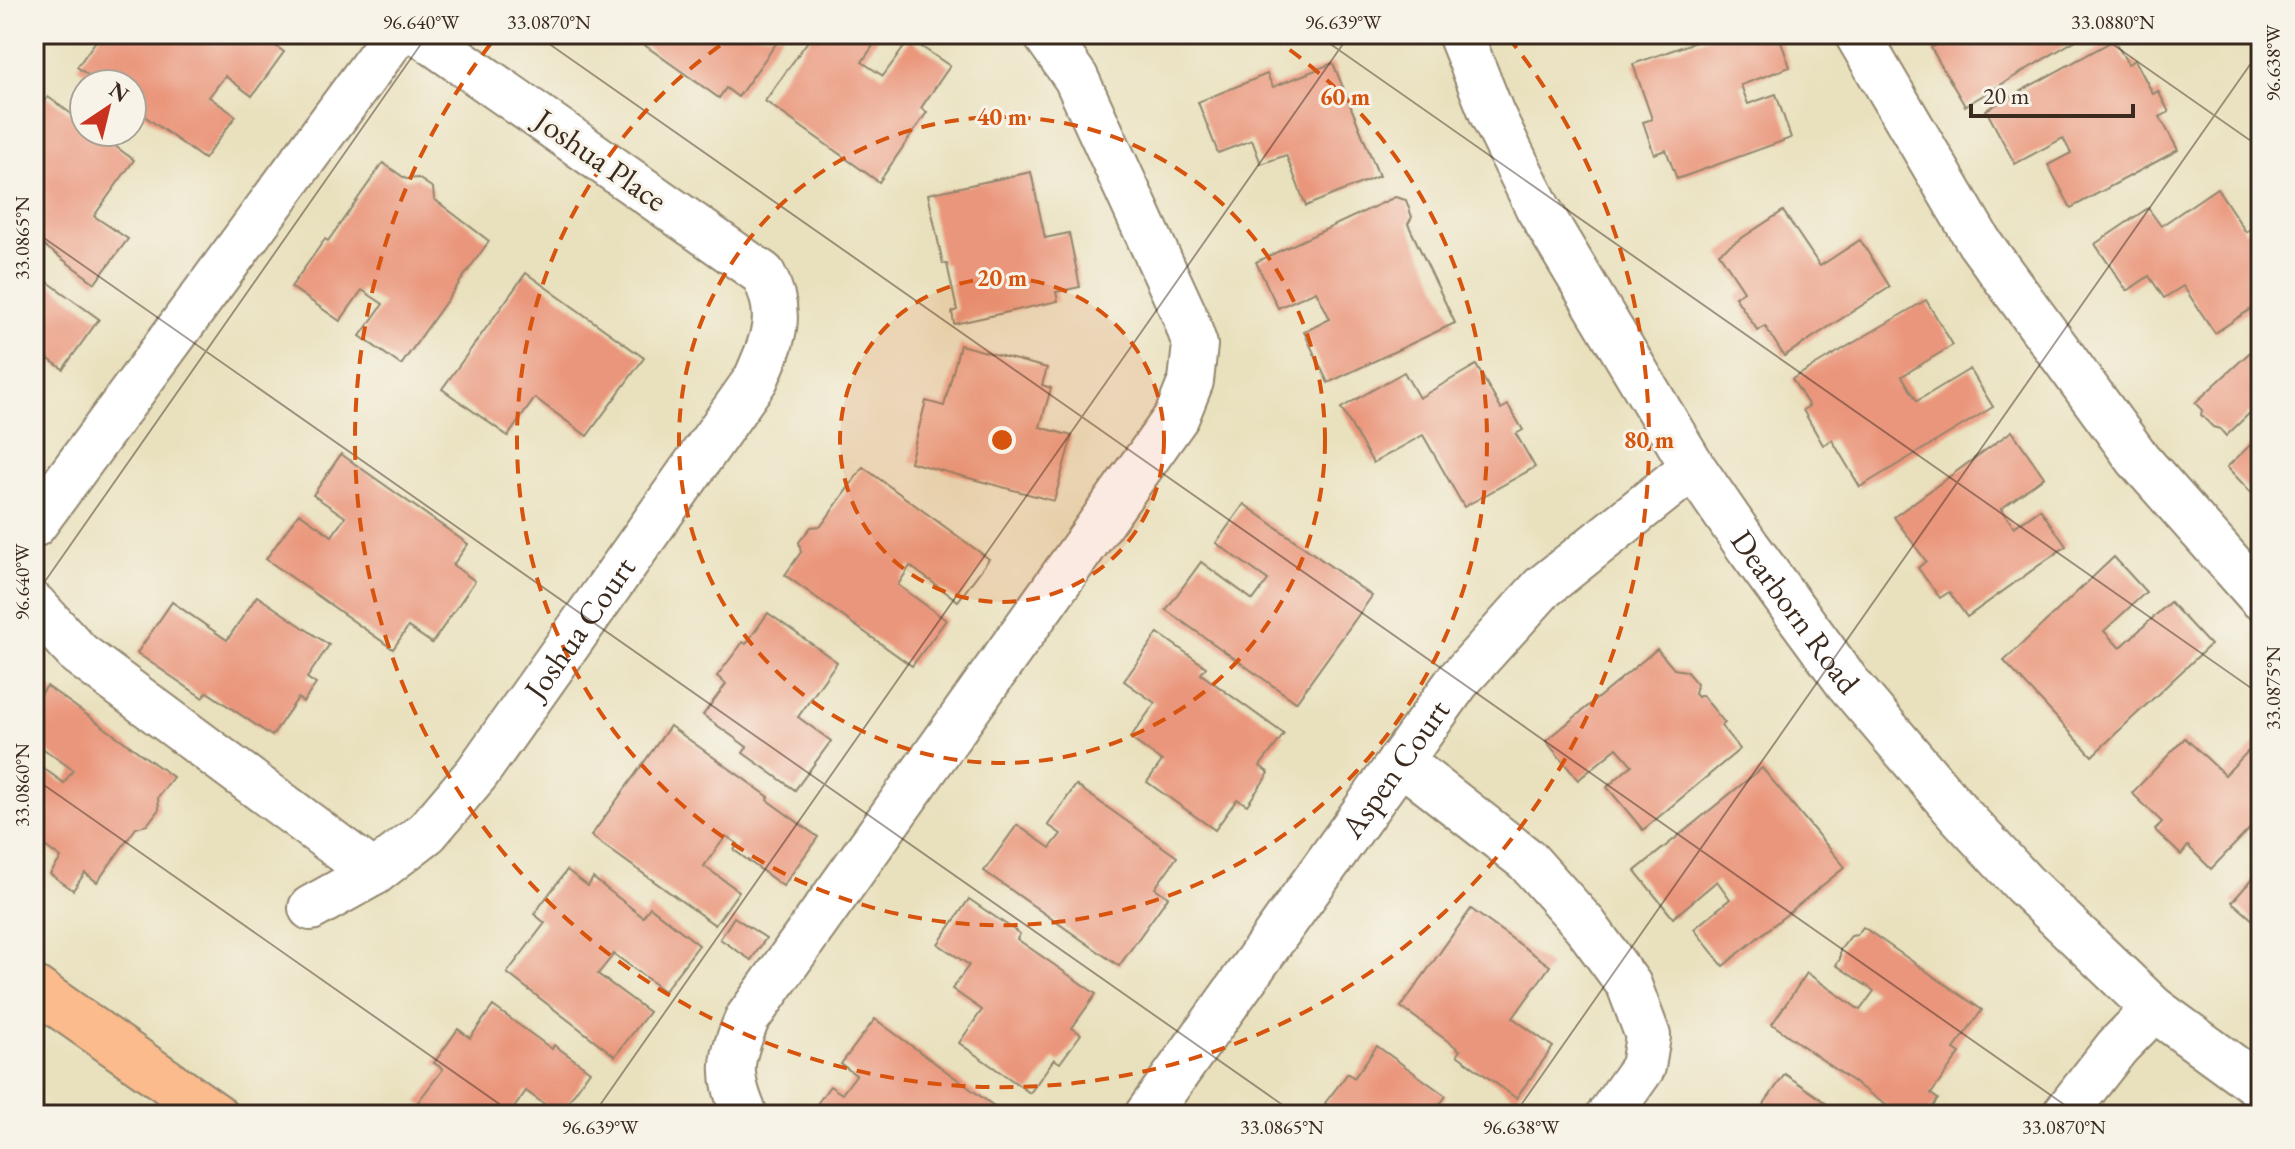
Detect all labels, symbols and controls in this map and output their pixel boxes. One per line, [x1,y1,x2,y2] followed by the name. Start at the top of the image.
[383,9,460,35] text: 96.640°W
[507,9,591,35] text: 33.0870°N
[1305,9,1382,35] text: 96.639°W
[2071,9,2155,35] text: 33.0880°N
[2260,24,2286,101] text: 96.638°W
[68,68,148,148] north arrow
[1971,68,2133,118] scale bar
[104,75,135,109] text: N
[1983,80,2030,111] text: 20 m
[1320,81,1370,112] text: 60 m
[524,97,676,221] street label: Joshua Place
[977,101,1027,132] text: 40 m
[9,196,35,280] text: 33.0865°N
[977,262,1027,293] text: 20 m
[1624,424,1674,455] text: 80 m
[988,426,1016,454] centre of rings
[1721,522,1870,704] street label: Dearborn Road
[9,543,35,620] text: 96.640°W
[513,548,645,710] street label: Joshua Court
[2260,646,2286,730] text: 33.0875°N
[1330,691,1459,847] street label: Aspen Court
[9,743,35,827] text: 33.0860°N
[562,1114,639,1140] text: 96.639°W
[1240,1114,1324,1140] text: 33.0865°N
[1483,1114,1560,1140] text: 96.638°W
[2022,1114,2106,1140] text: 33.0870°N

